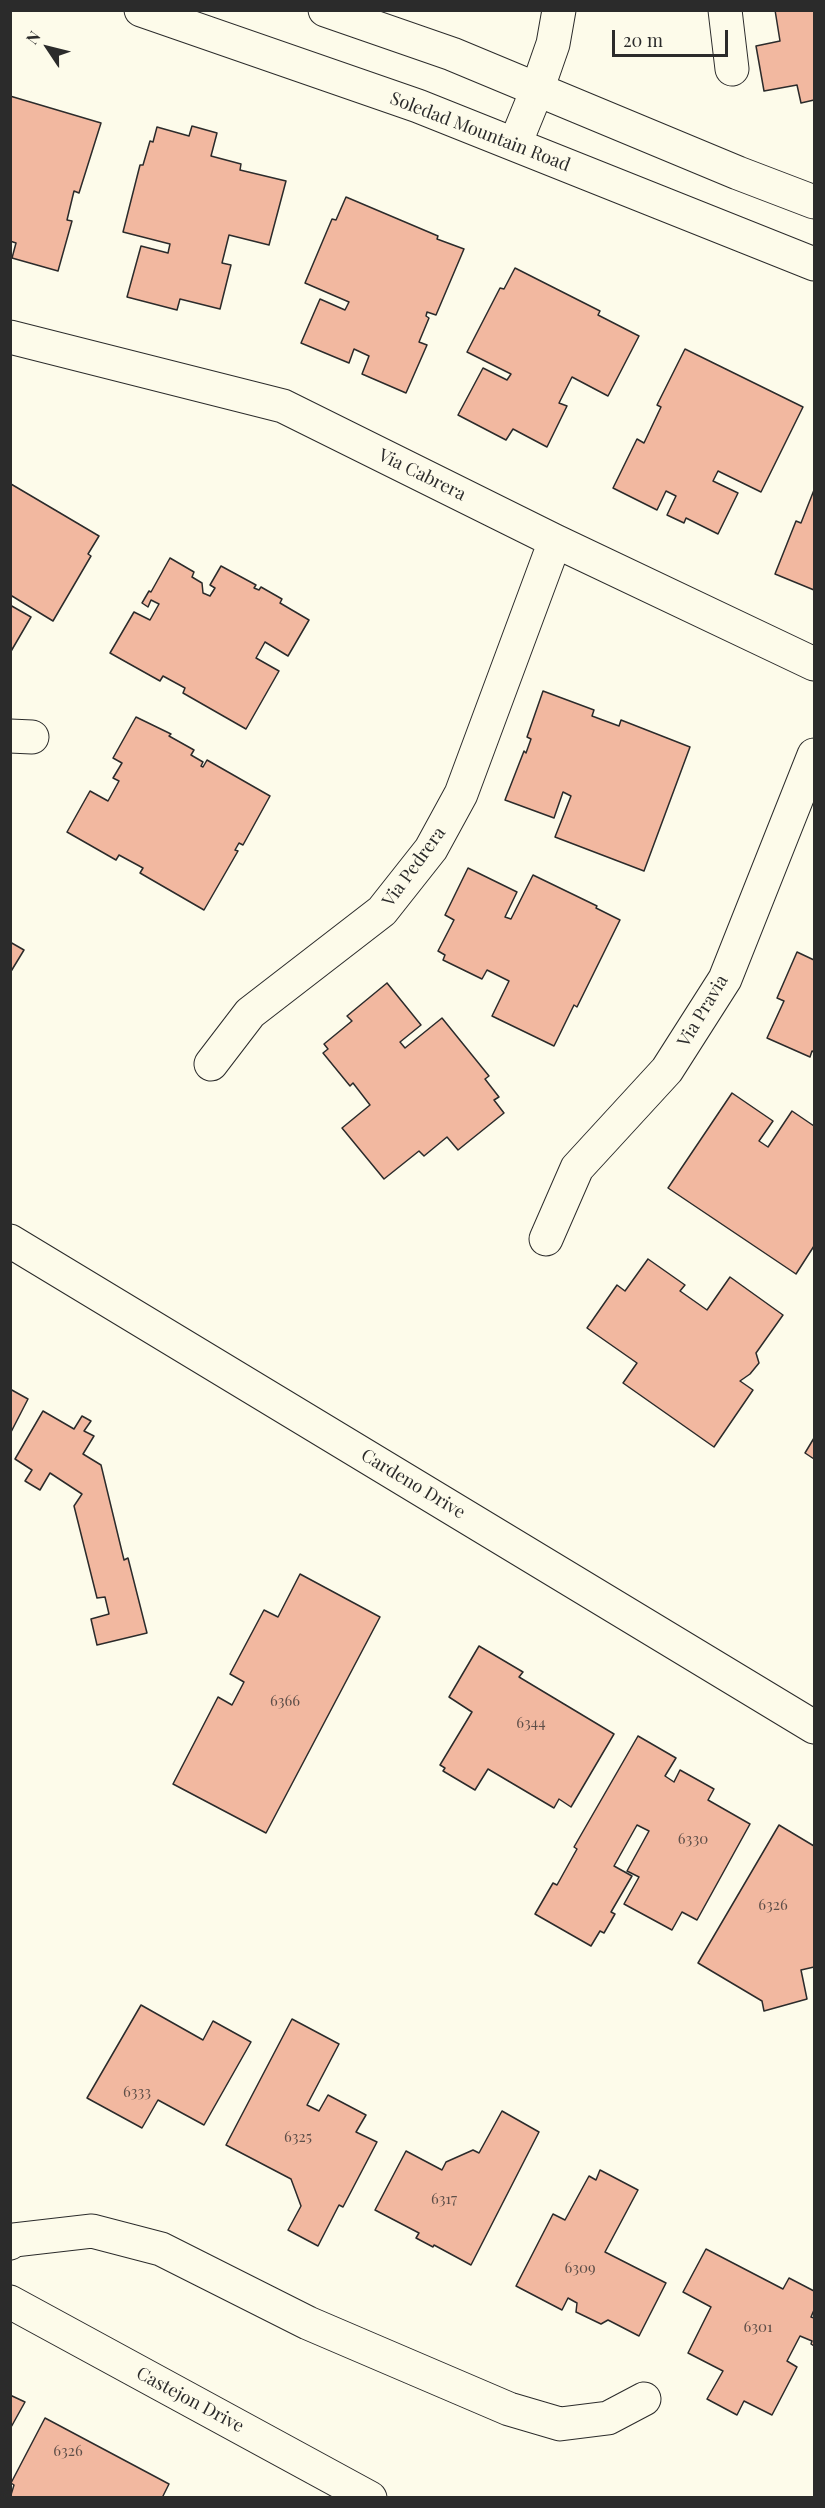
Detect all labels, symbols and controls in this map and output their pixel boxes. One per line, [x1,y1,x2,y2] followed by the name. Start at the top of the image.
[18,18,78,78] north arrow
[615,18,730,56] scale bar
[21,27,45,48] text: N
[623,28,663,52] text: 20 m
[387,88,573,176] street label: Soledad Mountain Road
[375,445,469,505] street label: Via Cabrera
[378,823,450,911] street label: Via Pedrera
[673,971,733,1051] street label: Via Pravia
[357,1444,469,1524] street label: Cardeno Drive
[270,1692,300,1710] house number: 6366
[516,1714,546,1732] house number: 6344
[678,1830,708,1848] house number: 6330
[758,1896,788,1914] house number: 6326
[123,2083,151,2101] house number: 6333
[284,2128,312,2146] house number: 6325
[431,2190,457,2208] house number: 6317
[564,2259,596,2277] house number: 6309
[743,2318,773,2336] house number: 6301
[132,2363,248,2437] street label: Castejon Drive
[53,2442,83,2460] house number: 6326

